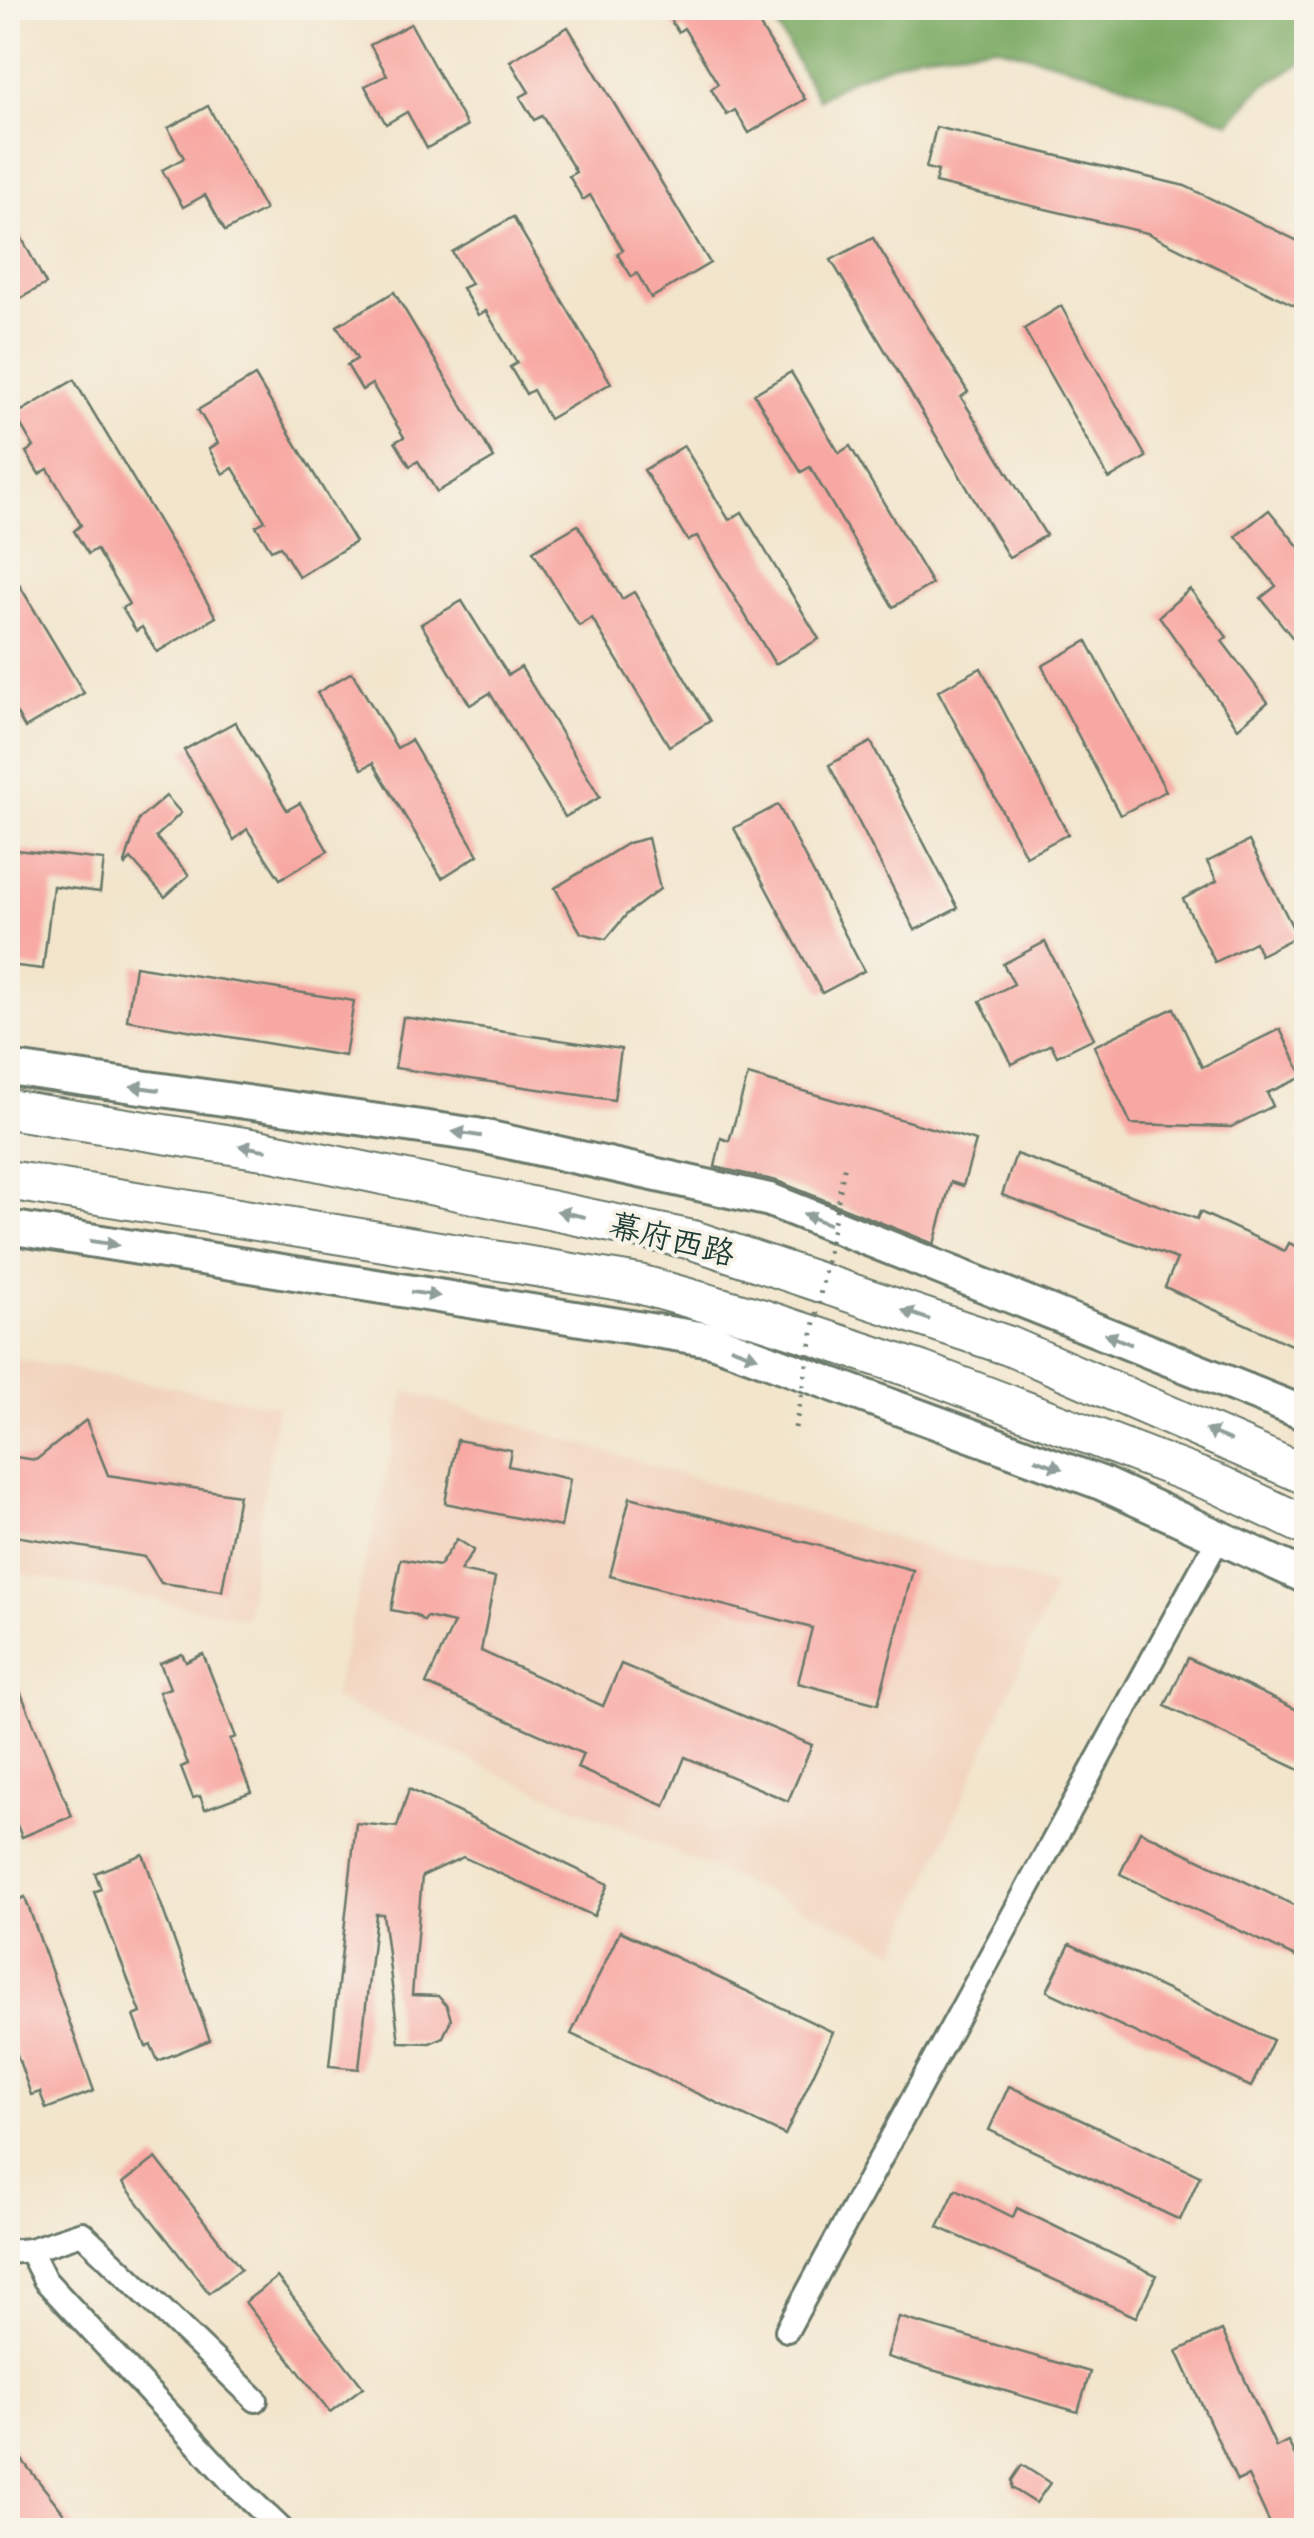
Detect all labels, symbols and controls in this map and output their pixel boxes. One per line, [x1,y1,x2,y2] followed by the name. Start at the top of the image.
[129,1080,161,1096] one-way arrow
[451,1126,482,1142] one-way arrow
[237,1140,268,1155] one-way arrow
[555,1206,586,1221] one-way arrow
[605,1206,738,1275] street label: 幕府西路
[801,1210,831,1226] one-way arrow
[88,1236,120,1251] one-way arrow
[409,1287,441,1302] one-way arrow
[901,1306,931,1321] one-way arrow
[1103,1331,1133,1347] one-way arrow
[729,1345,759,1360] one-way arrow
[1203,1427,1233,1443] one-way arrow
[1035,1457,1065,1472] one-way arrow

